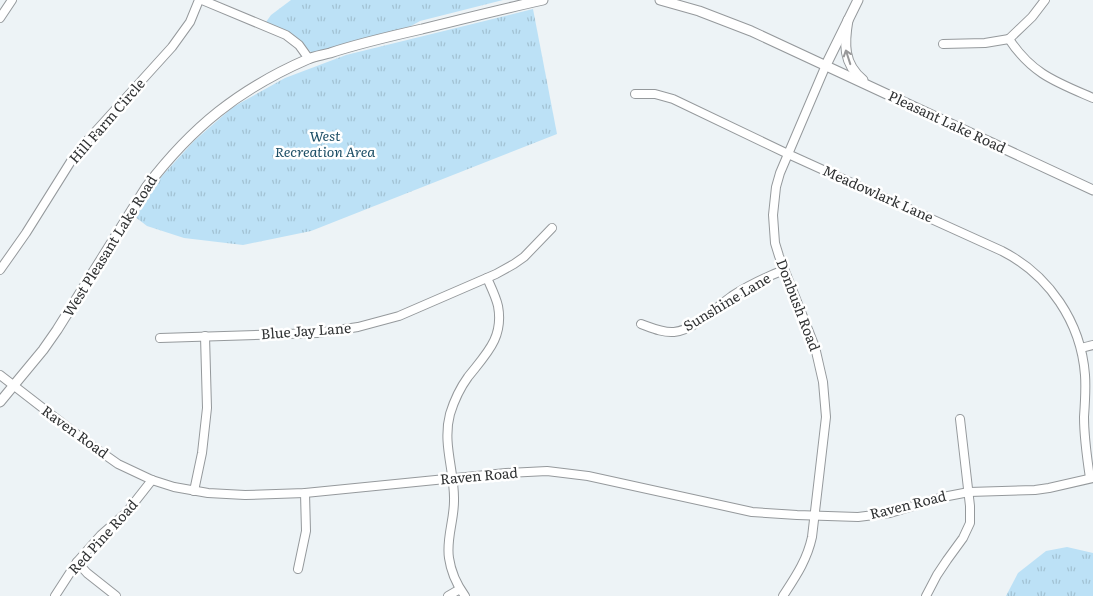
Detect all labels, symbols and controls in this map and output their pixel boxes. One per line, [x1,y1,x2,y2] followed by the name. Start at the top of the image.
[843,50,852,65] one-way arrow
[64,74,149,167] street label: Hill Farm Circle
[885,85,1010,157] street label: Pleasant Lake Road
[275,125,375,161] park label: West Recreation Area
[820,160,937,226] street label: Meadowlark Lane
[57,171,161,320] street label: West Pleasant Lake Road
[772,256,826,354] street label: Donbush Road
[679,267,774,335] street label: Sunshine Lane
[260,317,352,343] street label: Blue Jay Lane
[38,400,113,462] street label: Raven Road
[439,462,519,488] street label: Raven Road
[867,485,948,523] street label: Raven Road
[63,494,142,578] street label: Red Pine Road

